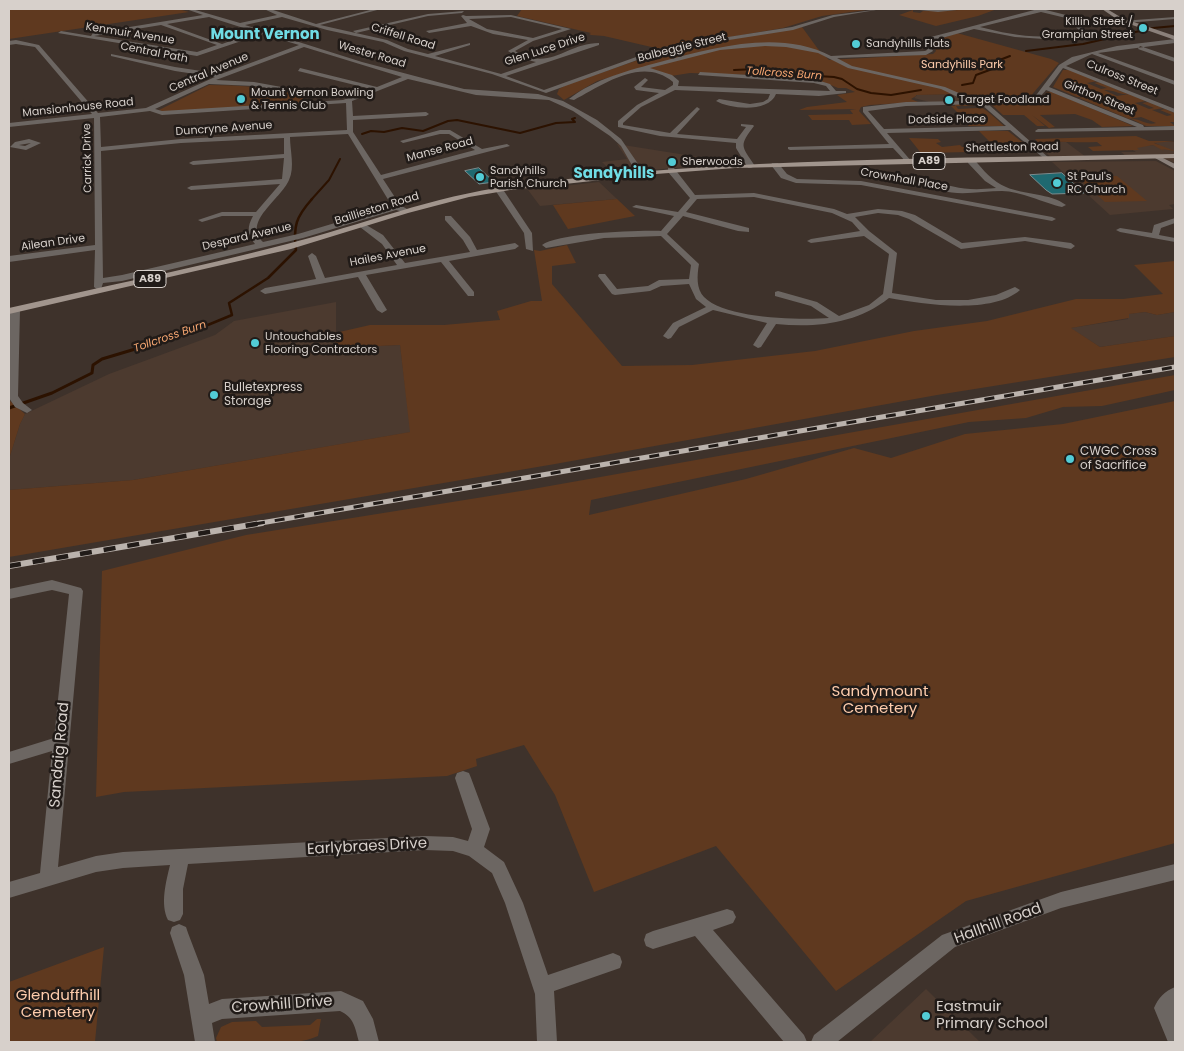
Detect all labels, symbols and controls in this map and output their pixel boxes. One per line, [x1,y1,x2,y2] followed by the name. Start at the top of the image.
[1042,15,1133,41] place label: Killin Street / Grampian Street
[85,20,175,48] street label: Kenmuir Avenue
[369,21,437,53] street label: Criffell Road
[1137,22,1149,34] marker: Killin Street / Grampian Street
[210,26,320,44] district label: Mount Vernon
[503,31,587,69] street label: Glen Luce Drive
[636,31,728,65] street label: Balbeggie Street
[866,37,950,51] place label: Sandyhills Flats
[850,38,862,50] marker: Sandyhills Flats
[337,39,407,71] street label: Wester Road
[119,40,189,66] street label: Central Path
[167,50,251,96] street label: Central Avenue
[921,58,1003,72] park label: Sandyhills Park
[1084,58,1160,98] street label: Culross Street
[746,65,822,83] water label: Tollcross Burn
[1061,78,1137,118] street label: Girthon Street
[251,86,374,112] place label: Mount Vernon Bowling & Tennis Club
[235,93,247,105] marker: Mount Vernon Bowling & Tennis Club
[959,93,1049,107] place label: Target Foodland
[943,94,955,106] marker: Target Foodland
[22,96,134,120] street label: Mansionhouse Road
[908,113,986,127] street label: Dodside Place
[175,119,273,139] street label: Duncryne Avenue
[81,123,95,193] street label: Carrick Drive
[405,135,475,165] street label: Manse Road
[965,141,1059,155] street label: Shettleston Road
[913,153,945,170] road number: A89
[682,155,743,169] place label: Sherwoods
[666,156,678,168] marker: Sherwoods
[490,164,567,190] place label: Sandyhills Parish Church
[574,165,654,183] district label: Sandyhills
[859,166,949,194] street label: Crownhall Place
[1067,170,1126,196] place label: St Paul's RC Church
[474,171,486,183] marker: Sandyhills Parish Church
[1051,177,1063,189] marker: St Paul's RC Church
[333,190,421,228] street label: Baillieston Road
[201,220,293,254] street label: Despard Avenue
[20,232,86,254] street label: Ailean Drive
[349,242,427,270] street label: Hailes Avenue
[134,270,166,288] road number: A89
[132,318,208,356] water label: Tollcross Burn
[265,330,377,356] place label: Untouchables Flooring Contractors
[249,337,261,349] marker: Untouchables Flooring Contractors
[224,381,302,409] place label: Bulletexpress Storage
[208,389,220,401] marker: Bulletexpress Storage
[1080,445,1157,473] place label: CWGC Cross of Sacrifice
[1064,453,1076,465] marker: CWGC Cross of Sacrifice
[832,683,928,718] park label: Sandymount Cemetery
[46,702,74,808] street label: Sandaig Road
[307,835,427,859] street label: Earlybraes Drive
[952,900,1044,948] street label: Hallhill Road
[16,987,100,1022] park label: Glenduffhill Cemetery
[231,992,333,1018] street label: Crowhill Drive
[936,998,1048,1033] place label: Eastmuir Primary School
[920,1010,932,1022] marker: Eastmuir Primary School

